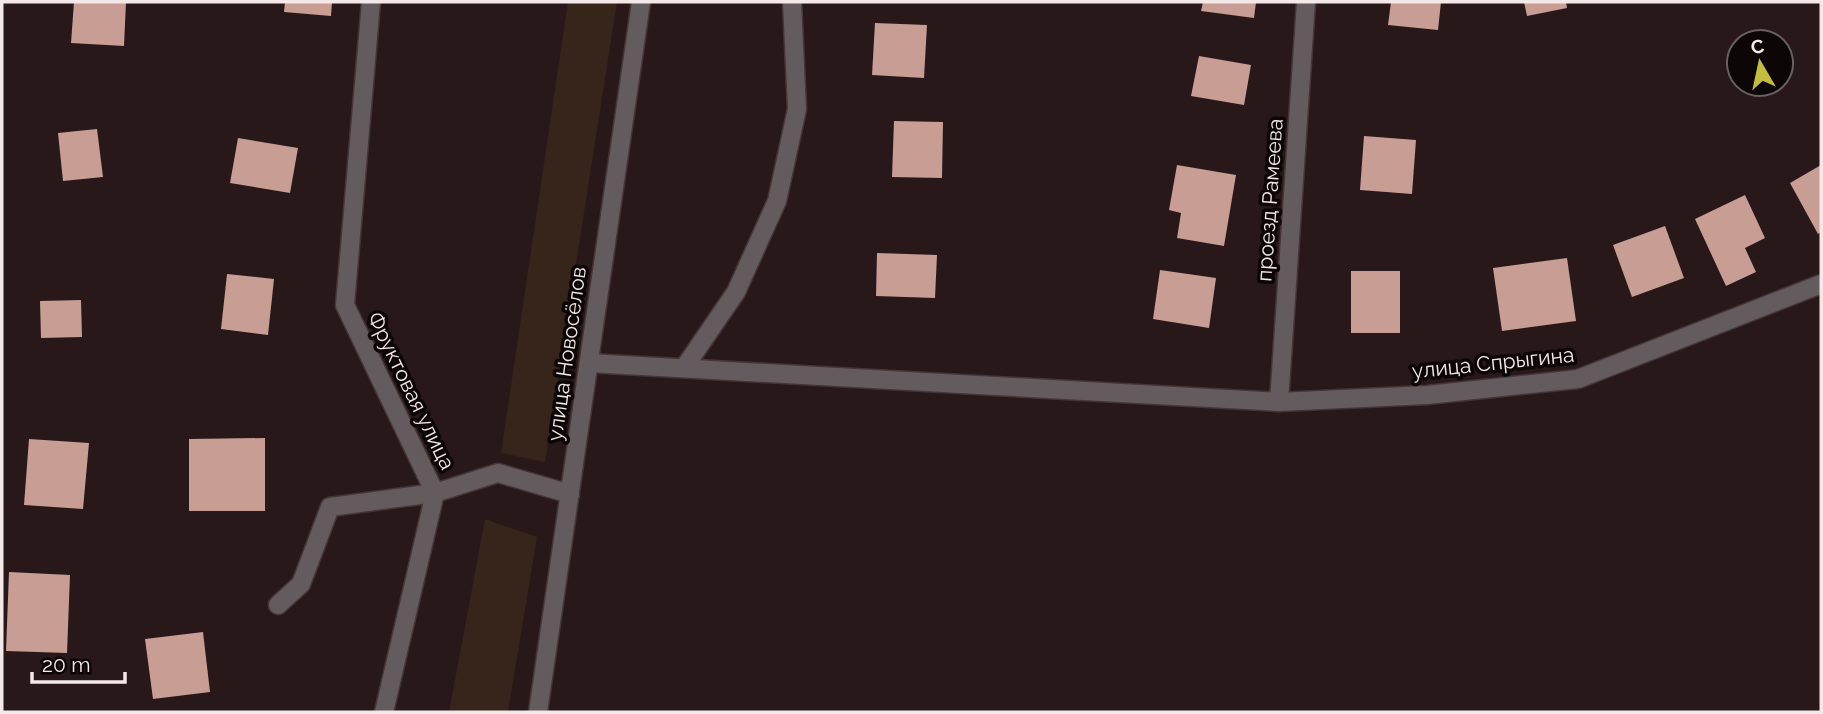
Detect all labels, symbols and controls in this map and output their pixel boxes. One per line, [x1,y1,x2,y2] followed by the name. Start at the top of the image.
[1725,28,1795,98] north arrow
[1749,34,1766,58] text: С
[1251,118,1288,282] street label: проезд Рамеева
[542,265,591,443] street label: улица Новосёлов
[362,308,460,474] street label: Фруктовая улица
[1411,342,1575,383] street label: улица Спрыгина
[32,640,124,684] scale bar
[42,652,90,677] text: 20 m

